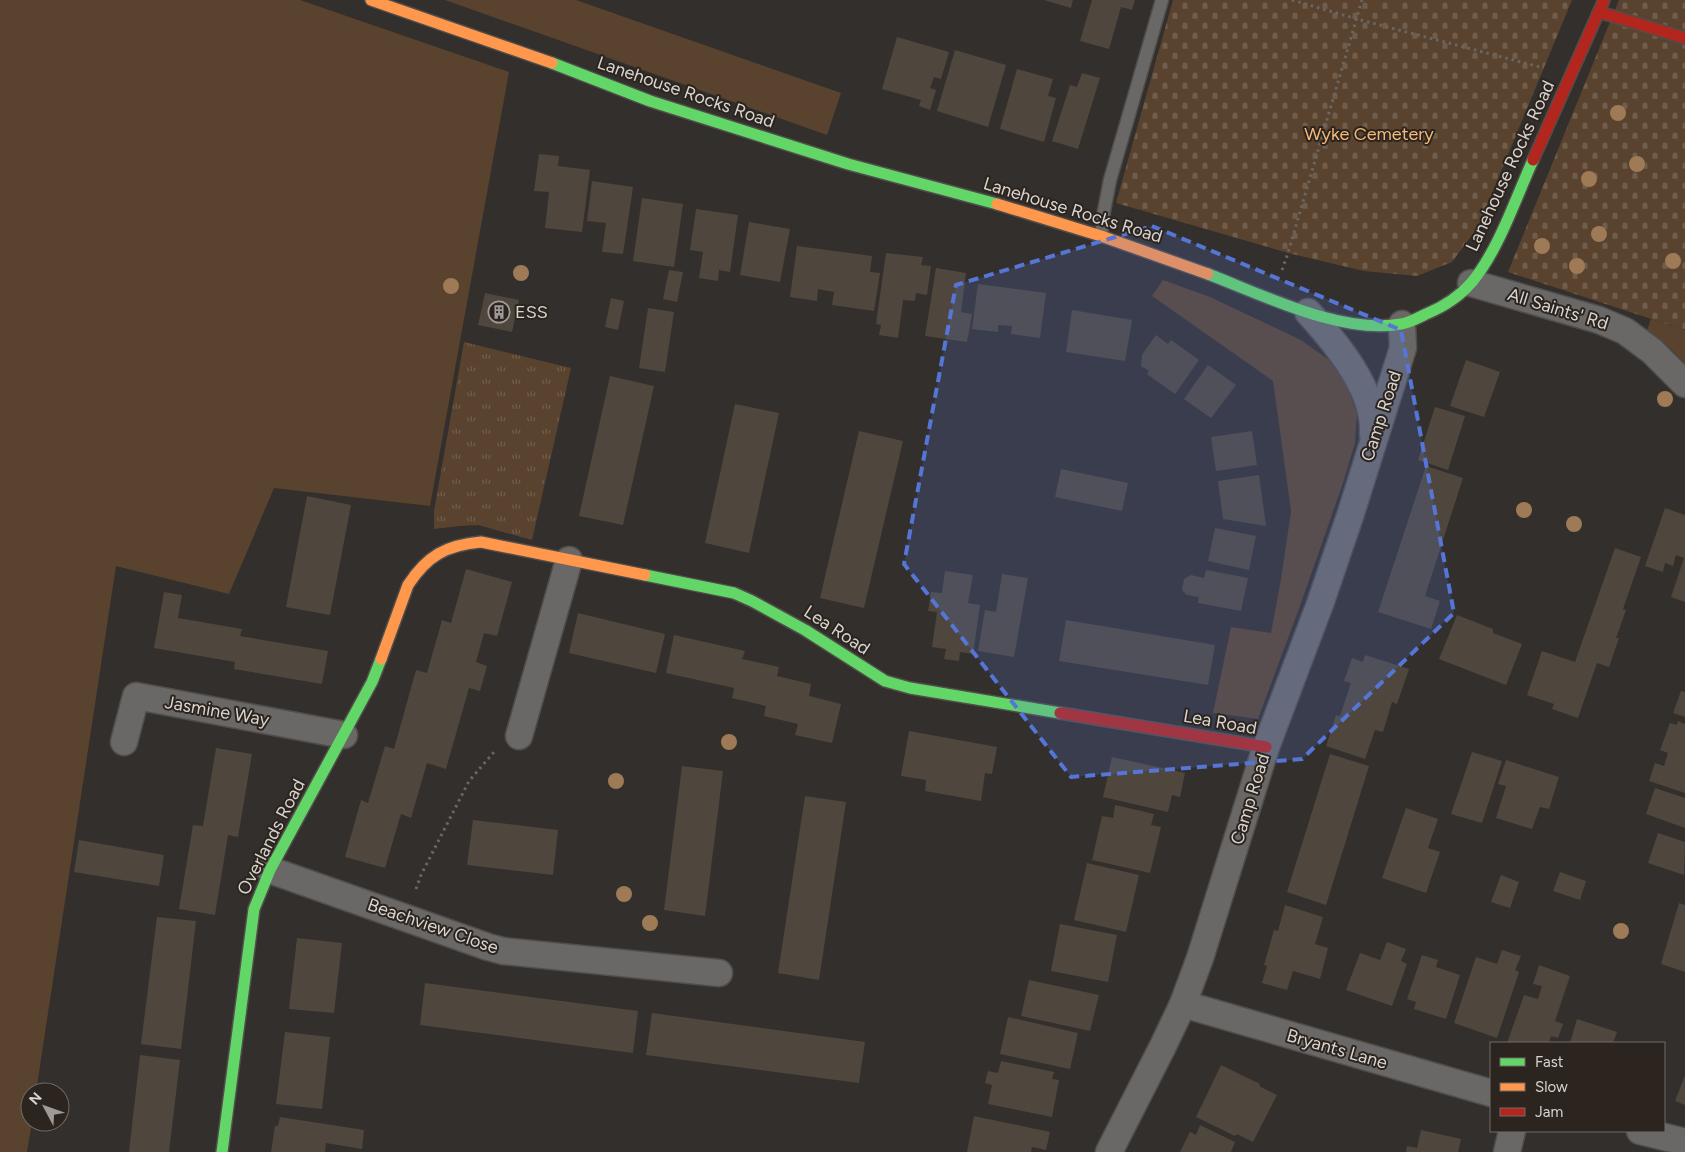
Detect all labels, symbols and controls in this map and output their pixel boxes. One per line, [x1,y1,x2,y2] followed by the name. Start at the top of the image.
[594,51,778,133] street label: Lanehouse Rocks Road
[1461,77,1559,255] street label: Lanehouse Rocks Road
[1304,123,1434,145] park label: Wyke Cemetery
[981,172,1165,248] street label: Lanehouse Rocks Road
[1505,283,1611,335] street label: All Saints' Rd
[487,300,511,324] building icon: ESS
[515,301,548,323] place label: ESS
[1356,368,1406,464] street label: Camp Road
[800,601,874,659] street label: Lea Road
[163,691,271,731] street label: Jasmine Way
[1182,705,1258,739] street label: Lea Road
[1226,751,1274,847] street label: Camp Road
[232,775,310,899] street label: Overlands Road
[365,893,501,959] street label: Beachview Close
[1284,1024,1390,1074] street label: Bryants Lane
[1490,1042,1665,1132] legend
[1535,1053,1564,1071] text: Fast
[1535,1078,1568,1096] text: Slow
[20,1082,70,1132] north arrow
[26,1089,46,1108] text: N
[1535,1103,1563,1121] text: Jam

